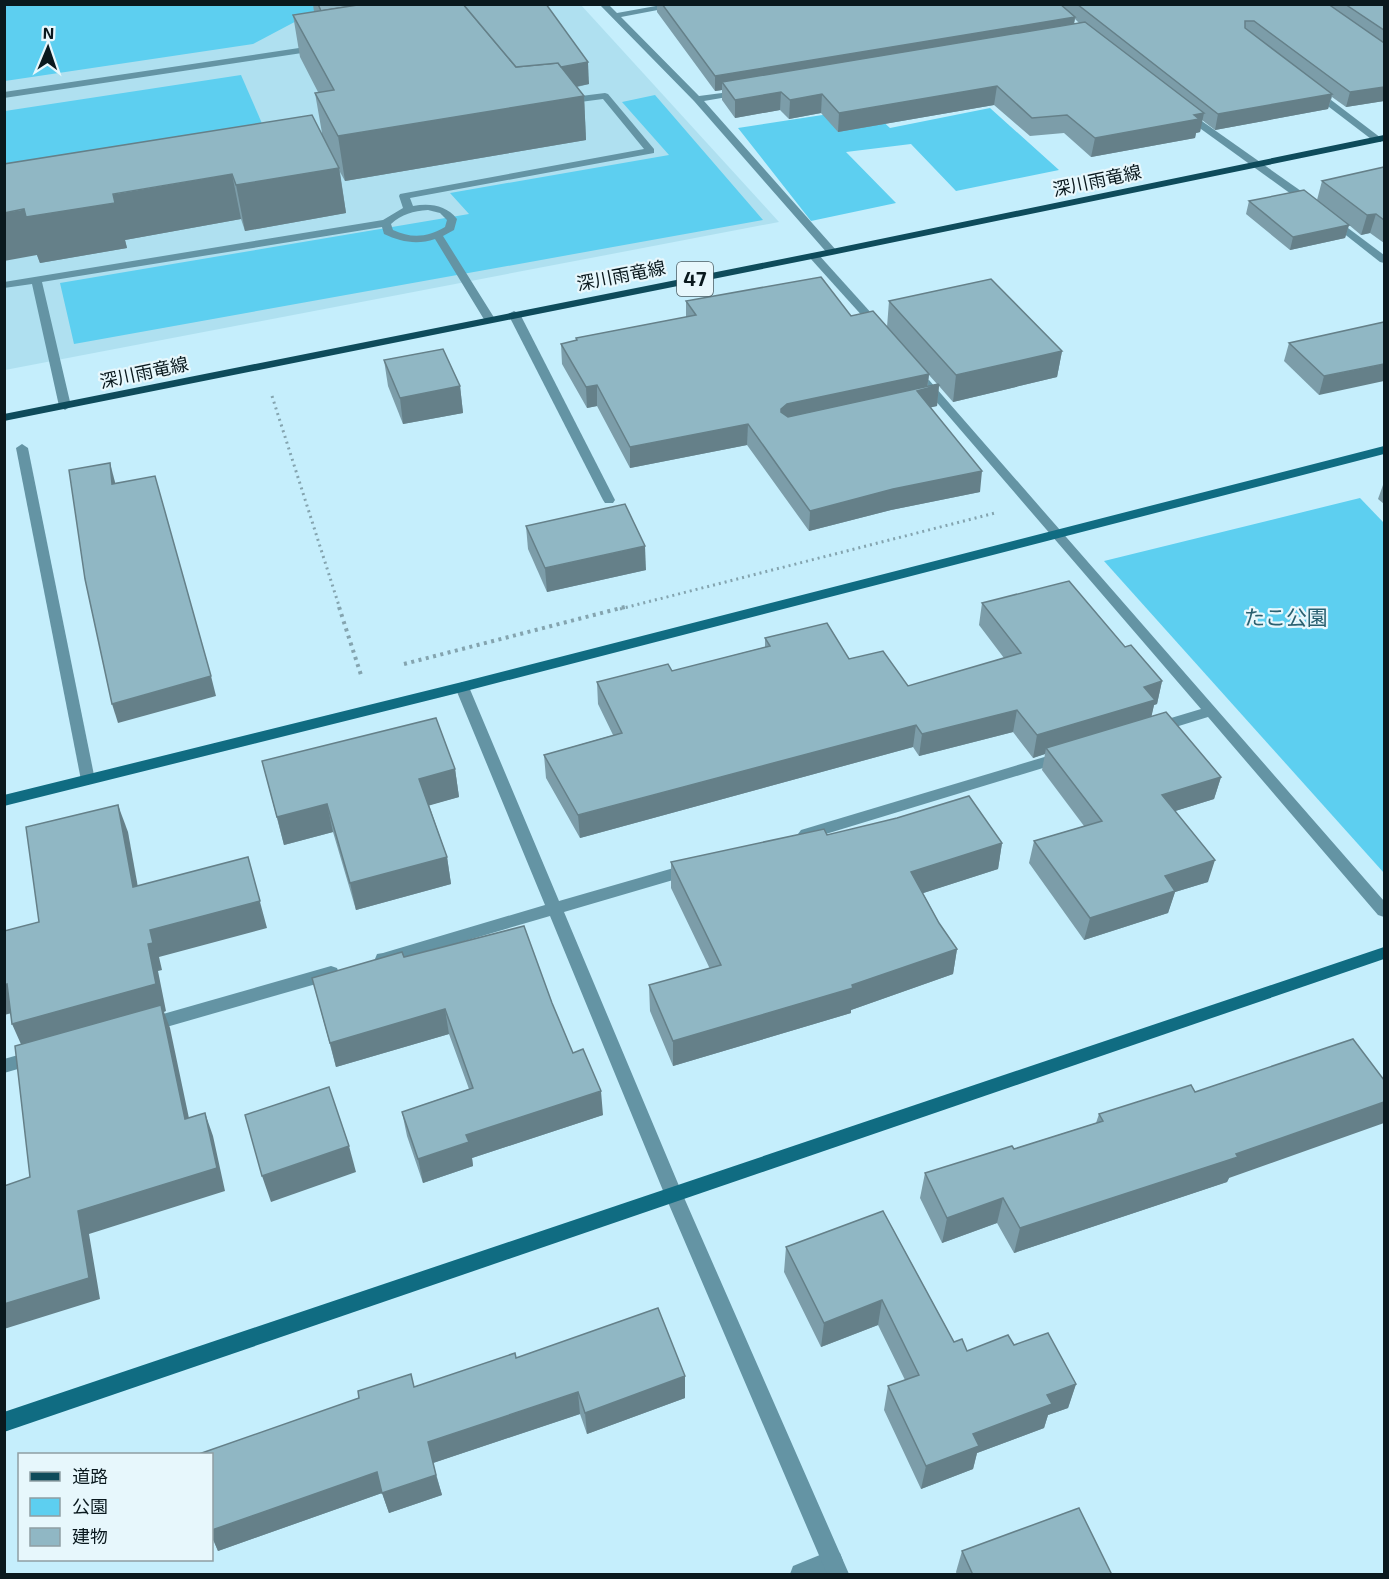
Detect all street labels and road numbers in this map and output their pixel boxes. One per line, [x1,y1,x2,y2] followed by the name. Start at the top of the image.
[1050,160,1143,200] street label: 深川雨竜線
[575,256,667,294] street label: 深川雨竜線
[677,262,713,296] road number: 47
[97,352,190,392] street label: 深川雨竜線

